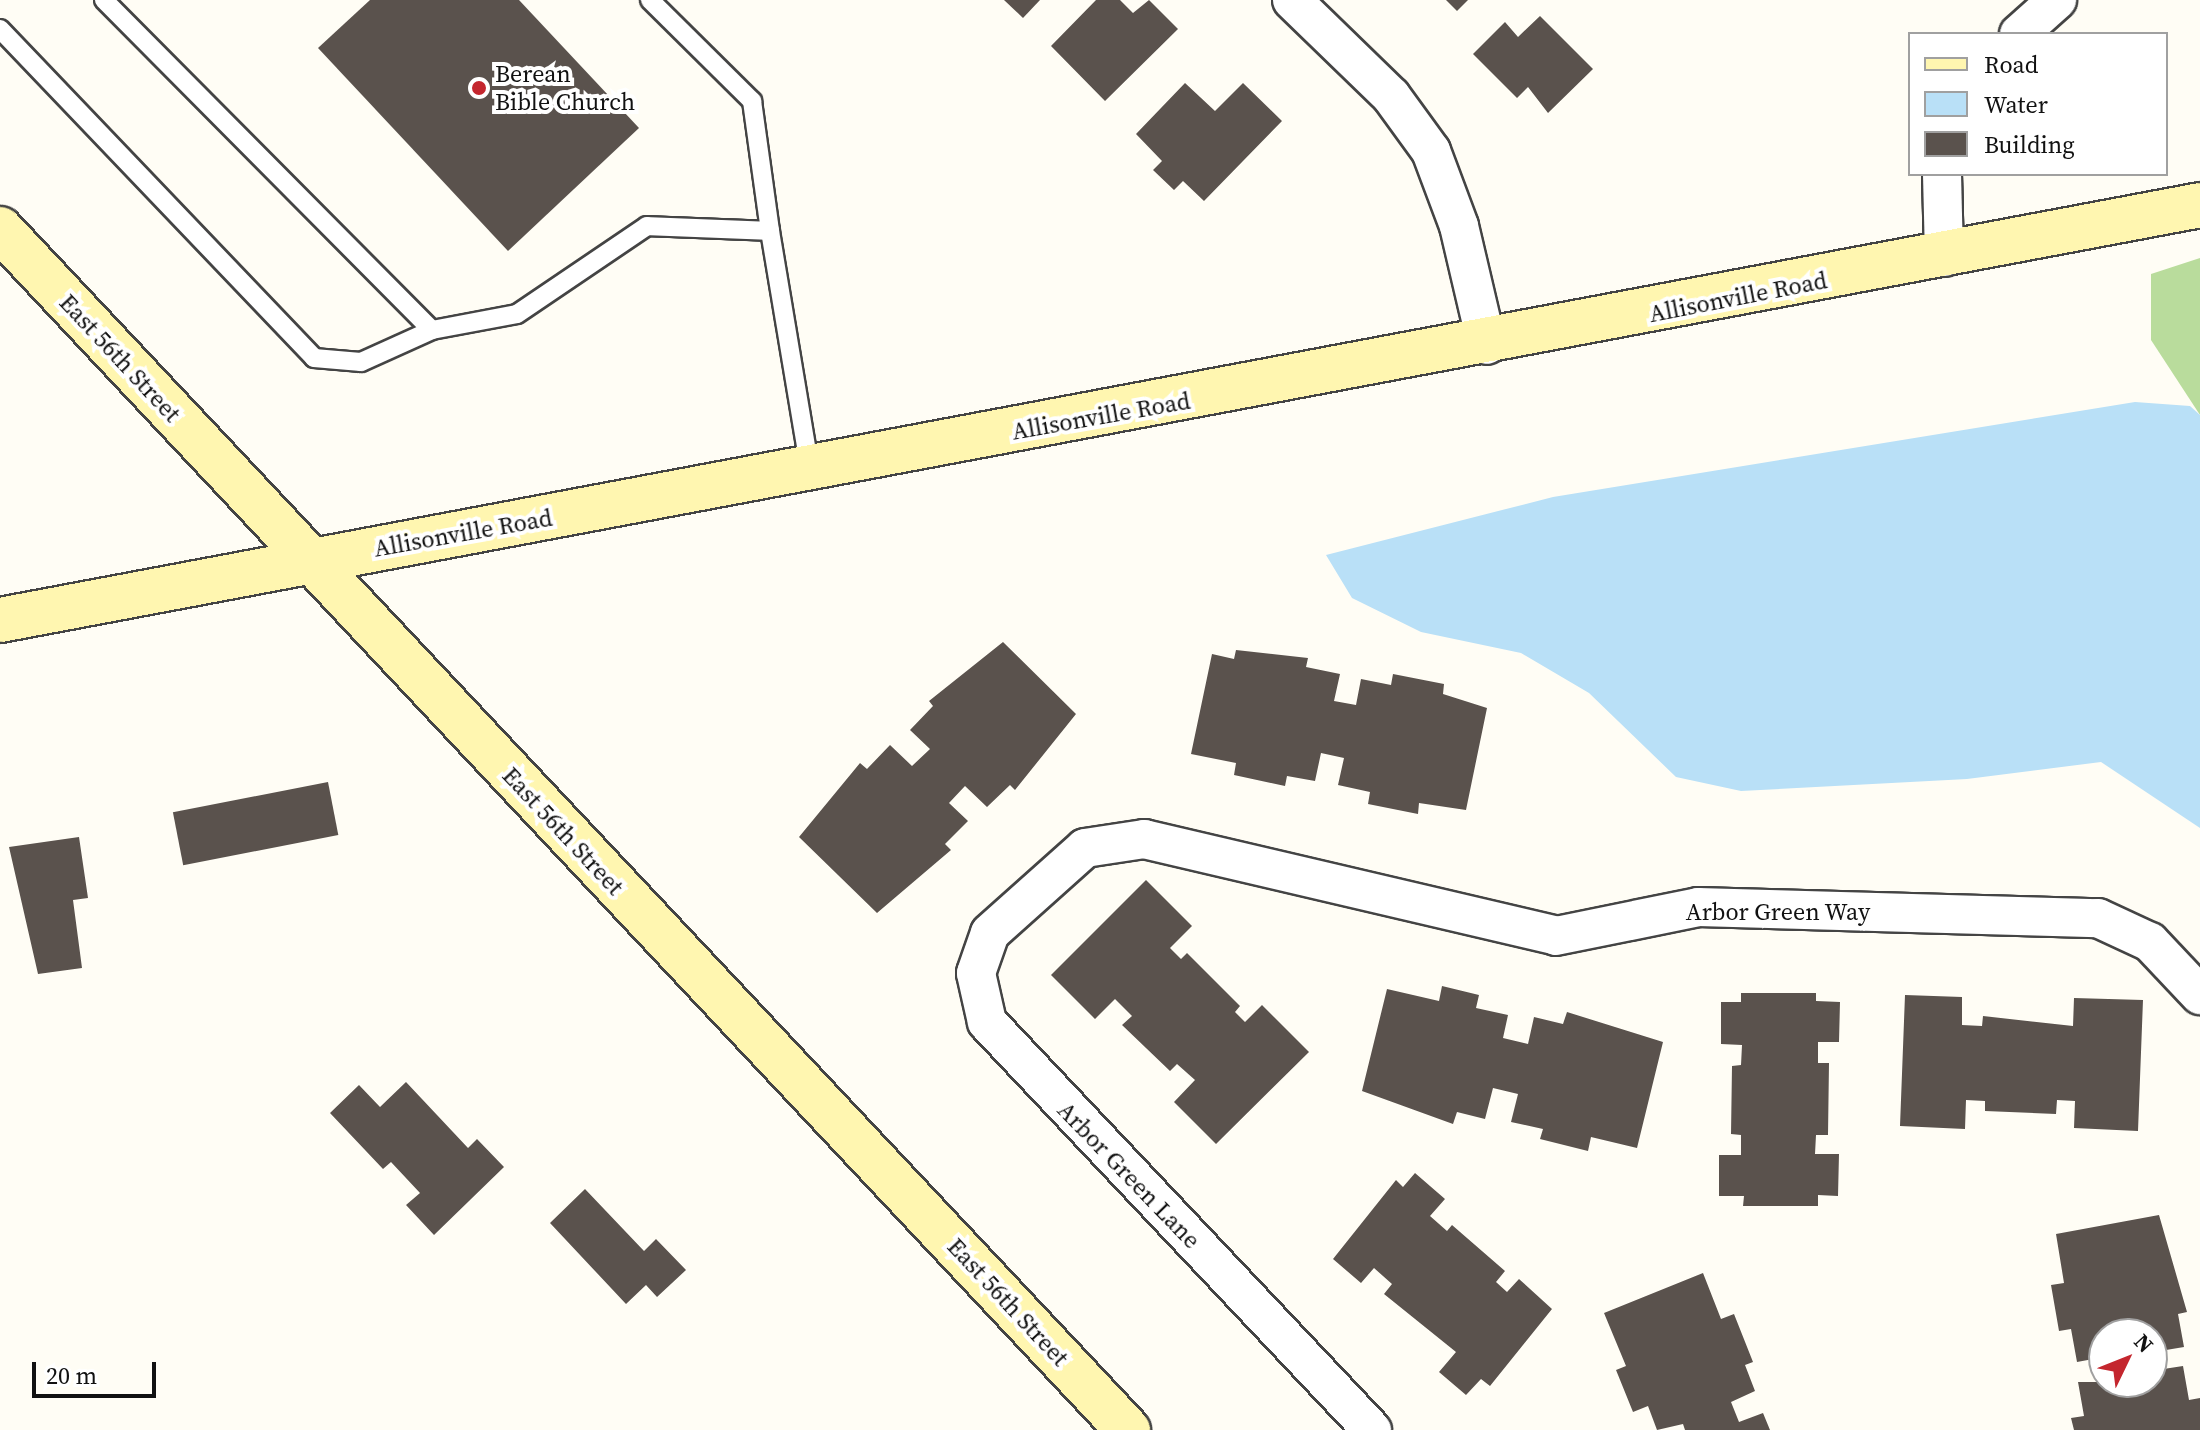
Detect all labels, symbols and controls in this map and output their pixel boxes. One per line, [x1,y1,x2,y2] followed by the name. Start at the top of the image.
[1908,32,2168,176] legend
[1984,48,2038,81] text: Road
[495,60,635,116] place label: Berean Bible Church
[470,79,488,97] marker: Berean Bible Church
[1984,88,2048,121] text: Water
[1984,128,2075,161] text: Building
[1647,266,1829,328] street label: Allisonville Road
[53,288,187,428] street label: East 56th Street
[1010,386,1192,446] street label: Allisonville Road
[372,503,554,563] street label: Allisonville Road
[496,761,630,901] street label: East 56th Street
[1685,898,1871,926] street label: Arbor Green Way
[1052,1096,1206,1254] street label: Arbor Green Lane
[941,1232,1075,1372] street label: East 56th Street
[2088,1318,2168,1398] north arrow
[2128,1327,2161,1359] text: N
[36,1346,160,1396] scale bar
[46,1359,97,1392] text: 20 m

